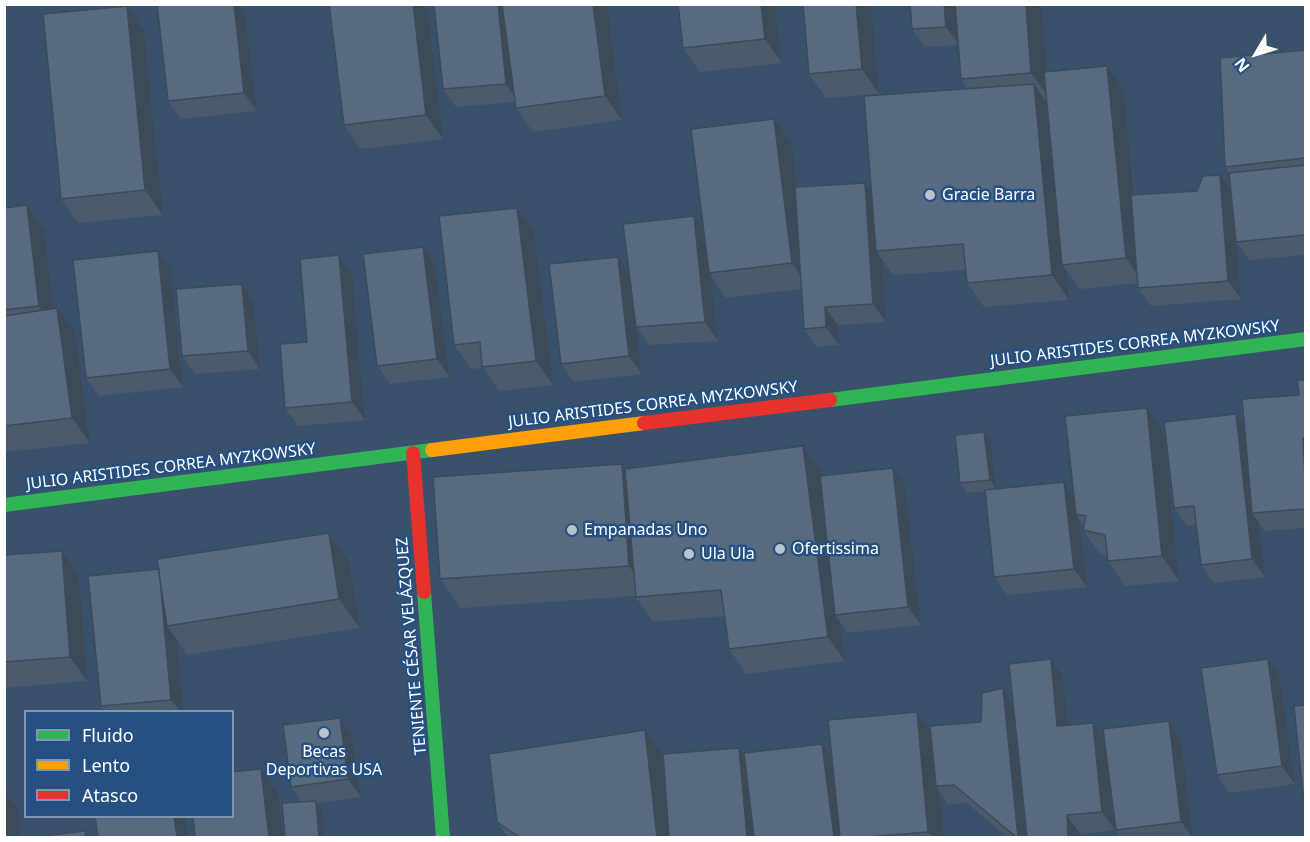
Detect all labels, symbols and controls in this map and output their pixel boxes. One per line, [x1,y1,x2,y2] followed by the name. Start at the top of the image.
[1226,24,1286,84] north arrow
[1229,53,1254,77] text: N
[942,185,1035,205] place label: Gracie Barra
[923,188,937,202] marker: Gracie Barra
[989,317,1281,371] street label: JULIO ARISTIDES CORREA MYZKOWSKY
[507,378,799,432] street label: JULIO ARISTIDES CORREA MYZKOWSKY
[25,440,317,494] street label: JULIO ARISTIDES CORREA MYZKOWSKY
[584,520,707,540] place label: Empanadas Uno
[565,523,579,537] marker: Empanadas Uno
[393,536,431,756] street label: TENIENTE CÉSAR VELÁZQUEZ
[792,539,879,559] place label: Ofertissima
[773,542,787,556] marker: Ofertissima
[701,544,755,564] place label: Ula Ula
[682,547,696,561] marker: Ula Ula
[24,710,234,818] legend
[82,723,134,747] text: Fluido
[317,726,331,740] marker: Becas Deportivas USA
[266,742,382,780] place label: Becas Deportivas USA
[82,753,130,777] text: Lento
[82,783,138,807] text: Atasco

